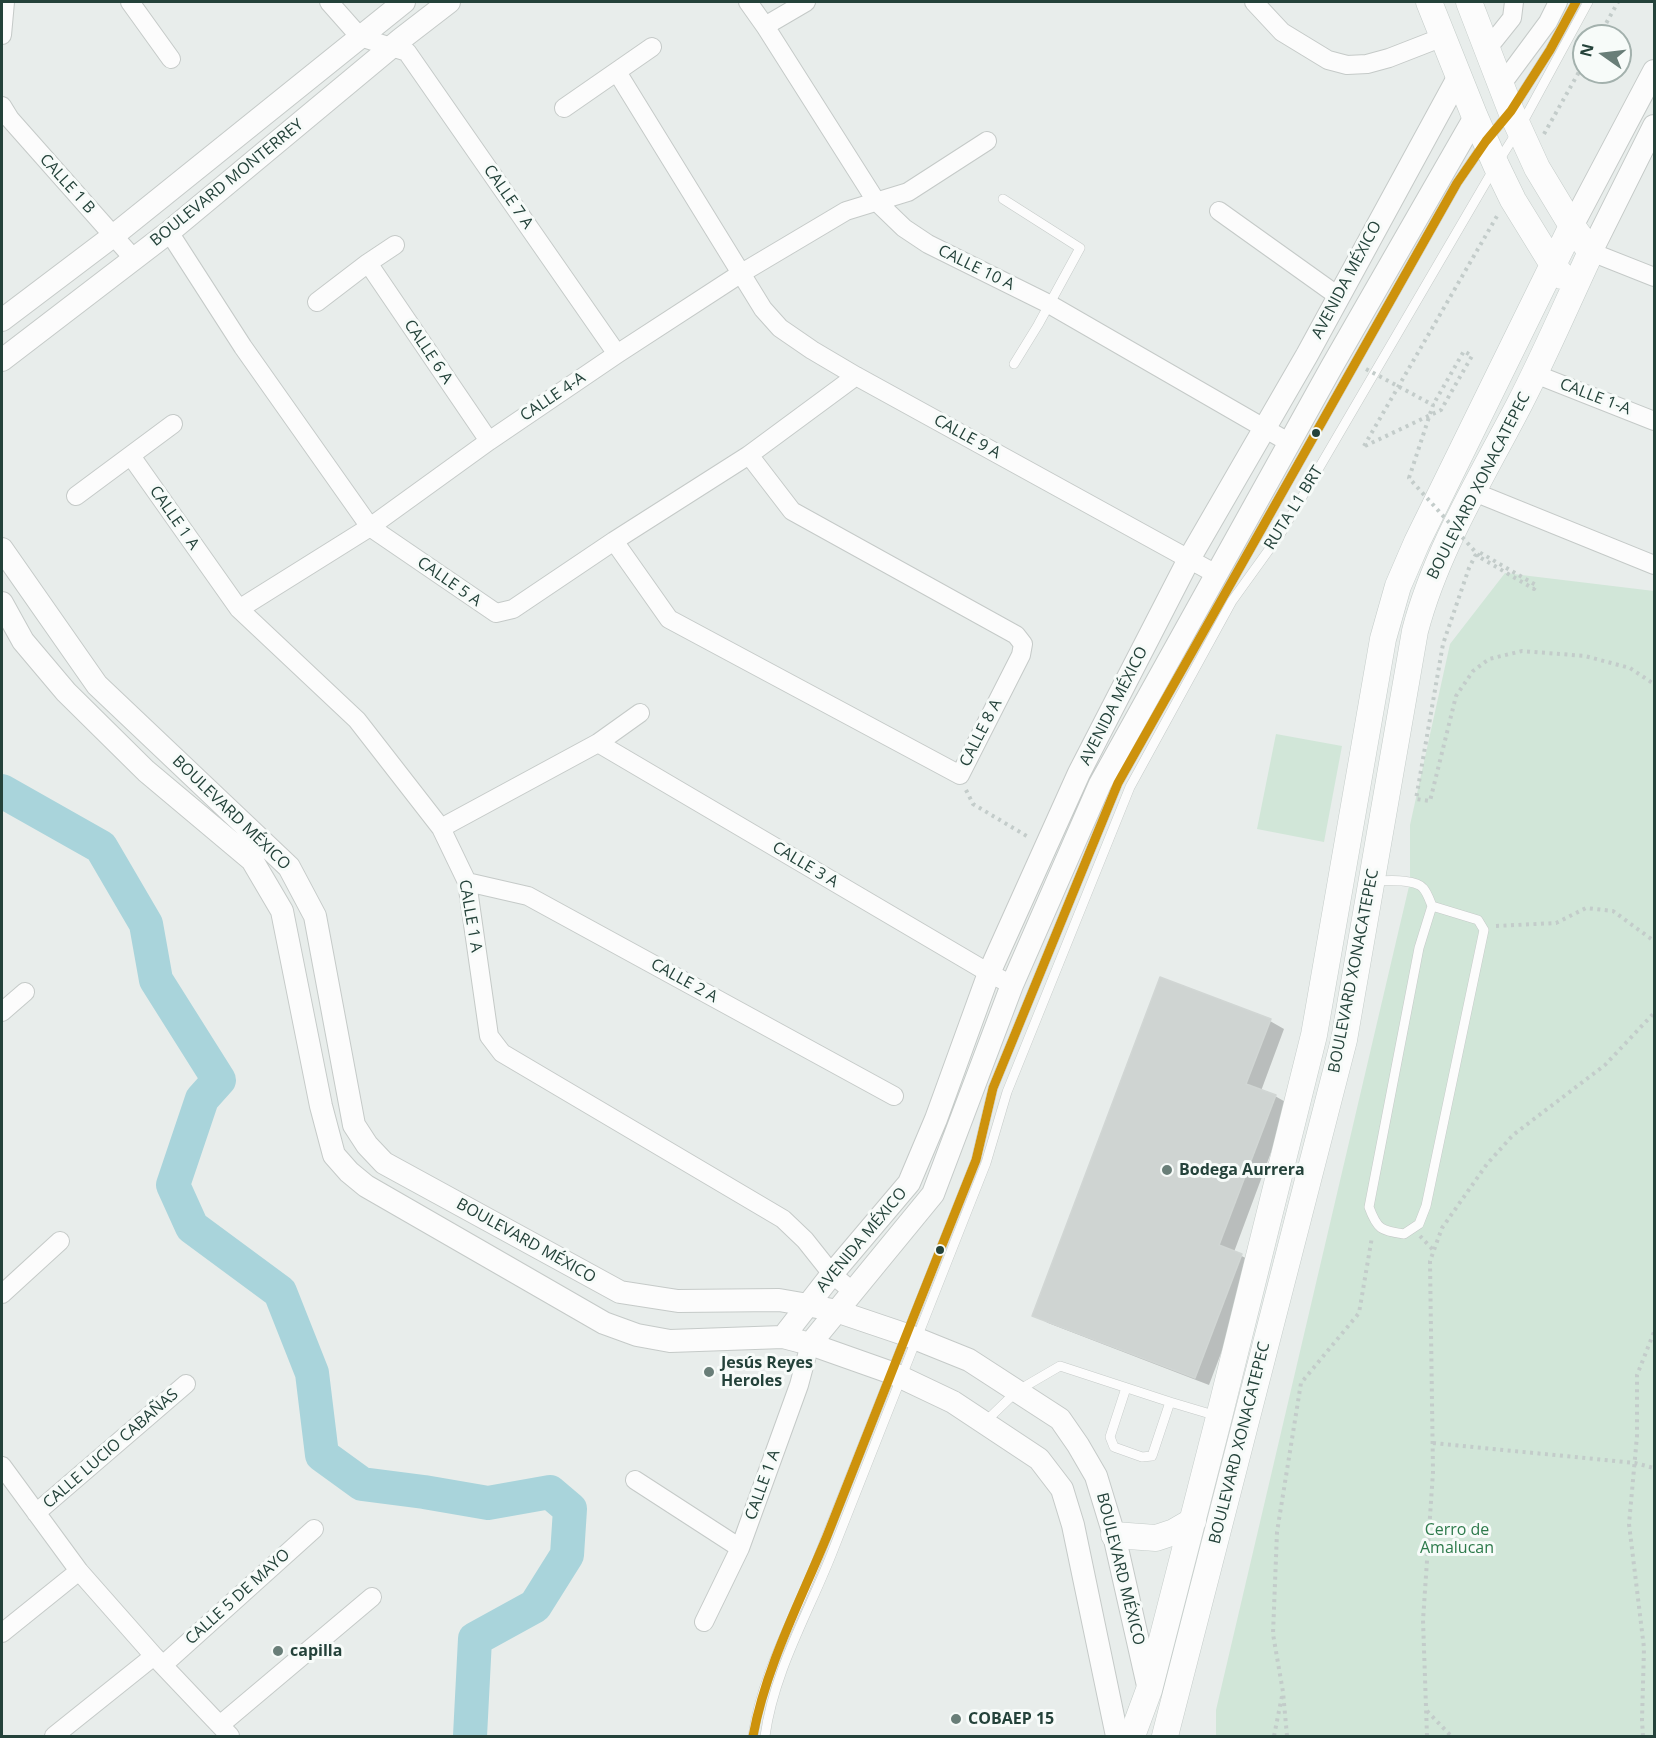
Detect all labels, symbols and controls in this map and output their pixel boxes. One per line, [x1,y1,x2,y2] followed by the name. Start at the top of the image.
[1572,24,1632,84] north arrow
[1574,41,1599,59] text: N
[147,115,307,251] street label: BOULEVARD MONTERREY
[35,150,99,218] street label: CALLE 1 B
[479,161,537,233] street label: CALLE 7 A
[1308,218,1386,342] street label: AVENIDA MÉXICO
[935,241,1017,295] street label: CALLE 10 A
[400,316,456,388] street label: CALLE 6 A
[517,368,589,426] street label: CALLE 4-A
[1557,375,1633,419] street label: CALLE 1-A
[1423,389,1535,583] street label: BOULEVARD XONACATEPEC
[930,411,1004,463] street label: CALLE 9 A
[1310,427,1322,439] unlabelled marker
[1261,463,1327,553] street label: RUTA L1 BRT
[145,482,203,554] street label: CALLE 1 A
[413,553,485,611] street label: CALLE 5 A
[1076,644,1152,768] street label: AVENIDA MÉXICO
[956,696,1006,770] street label: CALLE 8 A
[168,752,294,874] street label: BOULEVARD MÉXICO
[769,838,841,892] street label: CALLE 3 A
[1325,867,1383,1075] street label: BOULEVARD XONACATEPEC
[454,878,486,954] street label: CALLE 1 A
[647,955,721,1007] street label: CALLE 2 A
[1179,1160,1305,1180] place label: Bodega Aurrera
[1160,1163,1174,1177] marker: Bodega Aurrera
[813,1184,911,1296] street label: AVENIDA MÉXICO
[453,1195,599,1287] street label: BOULEVARD MÉXICO
[934,1244,946,1256] unlabelled marker
[1206,1340,1274,1546] street label: BOULEVARD XONACATEPEC
[721,1353,813,1391] place label: Jesús Reyes Heroles
[702,1365,716,1379] marker: Jesús Reyes Heroles
[40,1385,182,1513] street label: CALLE LUCIO CABAÑAS
[741,1447,785,1523] street label: CALLE 1 A
[1092,1491,1148,1647] street label: BOULEVARD MÉXICO
[1420,1520,1494,1558] park label: Cerro de Amalucan
[182,1545,294,1649] street label: CALLE 5 DE MAYO
[290,1641,342,1661] place label: capilla
[271,1644,285,1658] marker: capilla
[968,1709,1054,1729] place label: COBAEP 15
[949,1712,963,1726] marker: COBAEP 15

